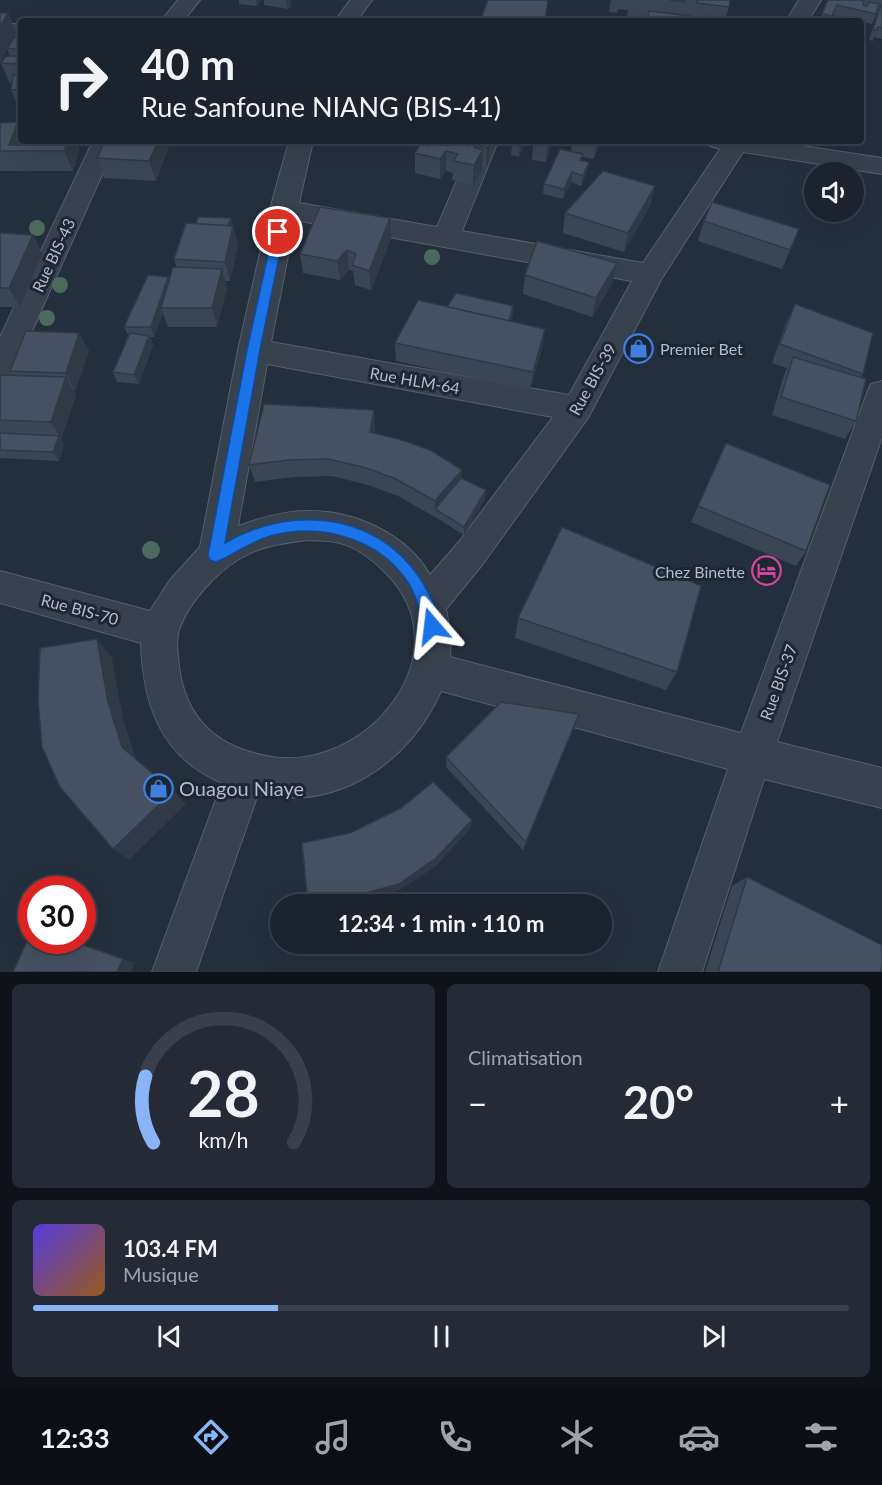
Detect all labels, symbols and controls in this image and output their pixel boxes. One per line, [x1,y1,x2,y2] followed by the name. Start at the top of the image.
[141,39,235,89] text: 40 m
[42,42,120,120] icon: right
[141,90,501,123] text: Rue Sanfoune NIANG (BIS-41)
[804,162,864,222] map controls
[804,162,864,222] button: sound
[252,206,303,257] pin
[28,215,78,295] street label: Rue BIS-43
[261,215,294,248] icon: arrive
[623,332,655,364] shop icon: Premier Bet
[660,339,743,358] place label: Premier Bet
[564,340,620,418] street label: Rue BIS-39
[369,363,461,397] street label: Rue HLM-64
[750,555,782,587] hotel icon: Chez Binette
[655,562,745,581] place label: Chez Binette
[39,590,121,628] street label: Rue BIS-70
[400,594,464,658] position arrow
[756,642,800,722] street label: Rue BIS-37
[142,772,174,804] shop icon: Ouagou Niaye
[179,776,304,800] place label: Ouagou Niaye
[18,876,96,954] speed limit sign: 30
[338,910,544,937] text: 12:34 · 1 min · 110 m
[468,1045,583,1069] text: Climatisation
[187,1055,260,1130] text: 28
[623,1075,694,1129] text: 20°
[468,1083,487,1123] text: −
[830,1083,849,1123] text: +
[198,1127,249,1153] text: km/h
[123,1235,218,1262] text: 103.4 FM
[123,1262,199,1286] text: Musique
[153,1320,186,1353] icon: previous
[425,1320,458,1353] icon: pause
[697,1320,730,1353] icon: next
[190,1416,232,1458] icon: directions
[312,1416,354,1458] icon: music
[434,1416,476,1458] icon: phone
[556,1416,598,1458] icon: climate
[678,1416,720,1458] icon: car
[800,1416,842,1458] icon: filters
[40,1421,110,1454] text: 12:33

